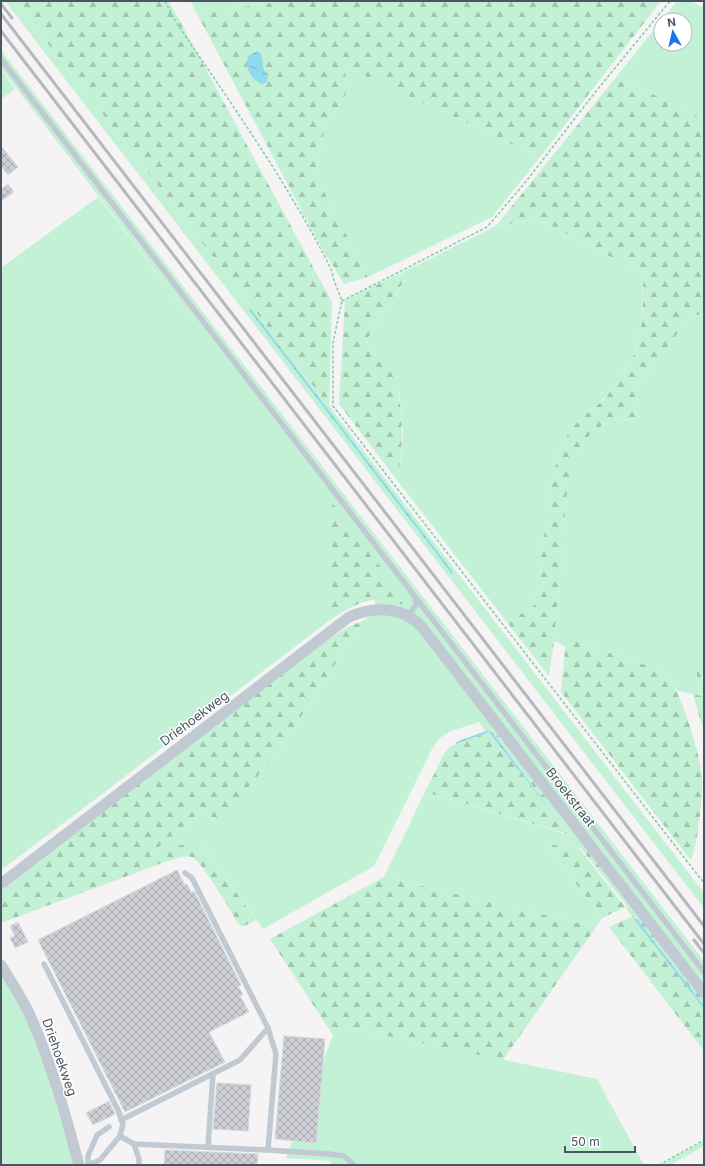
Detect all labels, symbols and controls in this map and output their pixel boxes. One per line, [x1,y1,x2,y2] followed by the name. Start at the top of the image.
[653,12,693,52] north arrow
[666,15,677,30] text: N
[157,687,231,749] street label: Driehoekweg
[543,764,599,830] street label: Broekstraat
[39,1016,81,1098] street label: Driehoekweg
[565,1128,635,1154] scale bar
[571,1134,600,1149] text: 50 m

